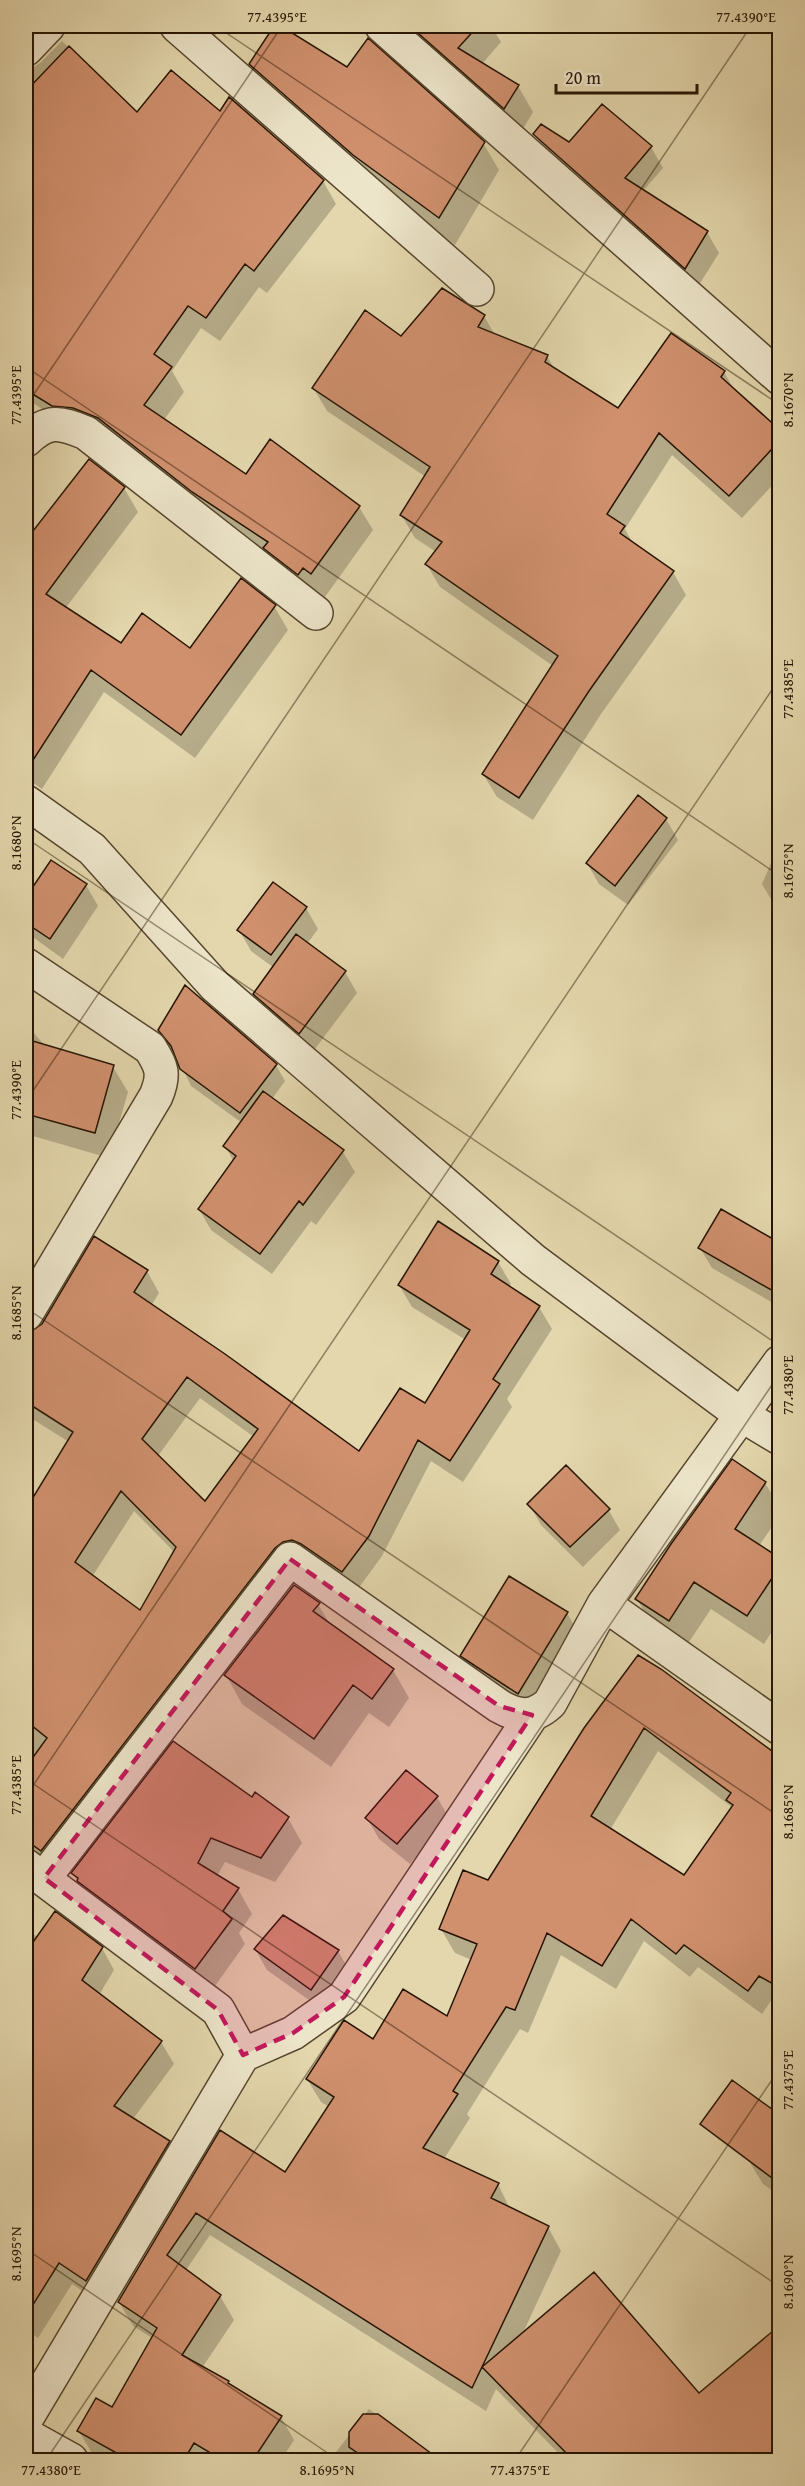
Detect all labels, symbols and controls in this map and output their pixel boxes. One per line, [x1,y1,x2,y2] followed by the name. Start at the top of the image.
[247,6,307,27] text: 77.4395°E
[716,6,776,27] text: 77.4390°E
[556,57,697,95] scale bar
[565,64,601,91] text: 20 m
[5,365,26,425] text: 77.4395°E
[777,372,798,427] text: 8.1670°N
[777,659,798,719] text: 77.4385°E
[5,815,26,870] text: 8.1680°N
[777,843,798,898] text: 8.1675°N
[5,1060,26,1120] text: 77.4390°E
[5,1285,26,1340] text: 8.1685°N
[777,1355,798,1415] text: 77.4380°E
[5,1755,26,1815] text: 77.4385°E
[777,1784,798,1839] text: 8.1685°N
[777,2050,798,2110] text: 77.4375°E
[5,2226,26,2281] text: 8.1695°N
[777,2254,798,2309] text: 8.1690°N
[21,2459,81,2480] text: 77.4380°E
[300,2459,355,2480] text: 8.1695°N
[490,2459,550,2480] text: 77.4375°E

